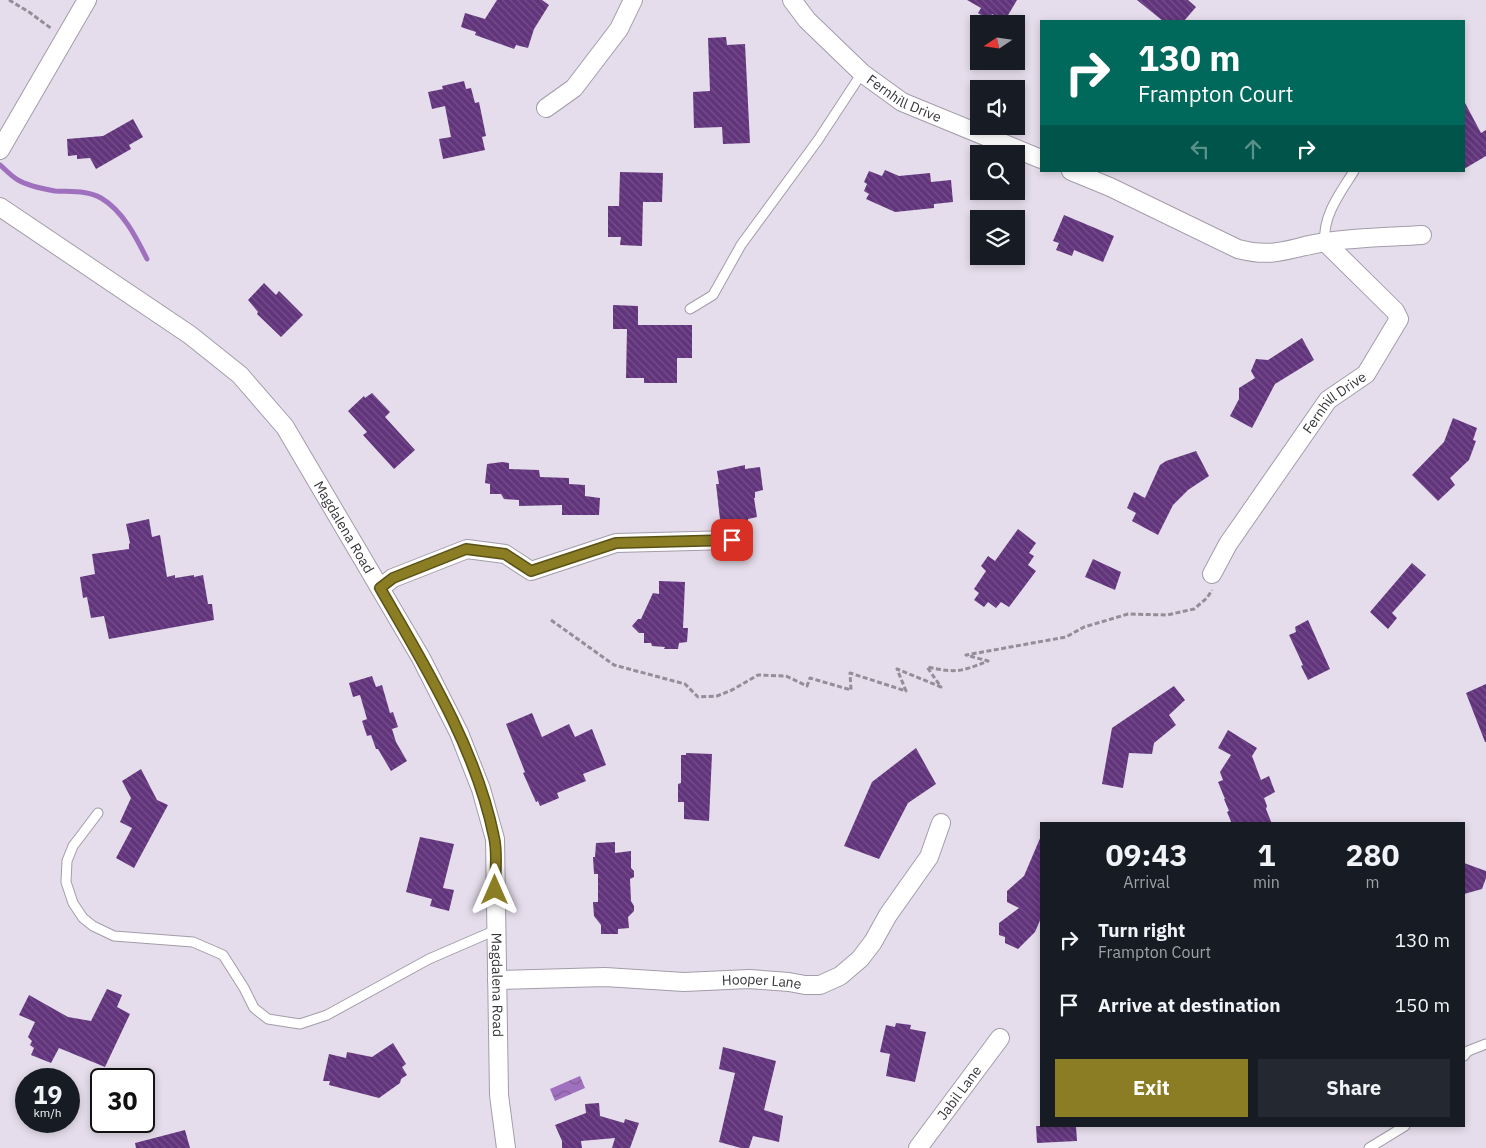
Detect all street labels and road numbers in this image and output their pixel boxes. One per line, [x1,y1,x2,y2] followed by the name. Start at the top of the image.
[863,70,944,126] street label: Fernhill Drive
[1298,367,1370,437] street label: Fernhill Drive
[310,478,378,577] street label: Magdalena Road
[487,933,507,1037] street label: Magdalena Road
[721,970,803,993] street label: Hooper Lane
[933,1062,986,1124] street label: Jabil Lane

